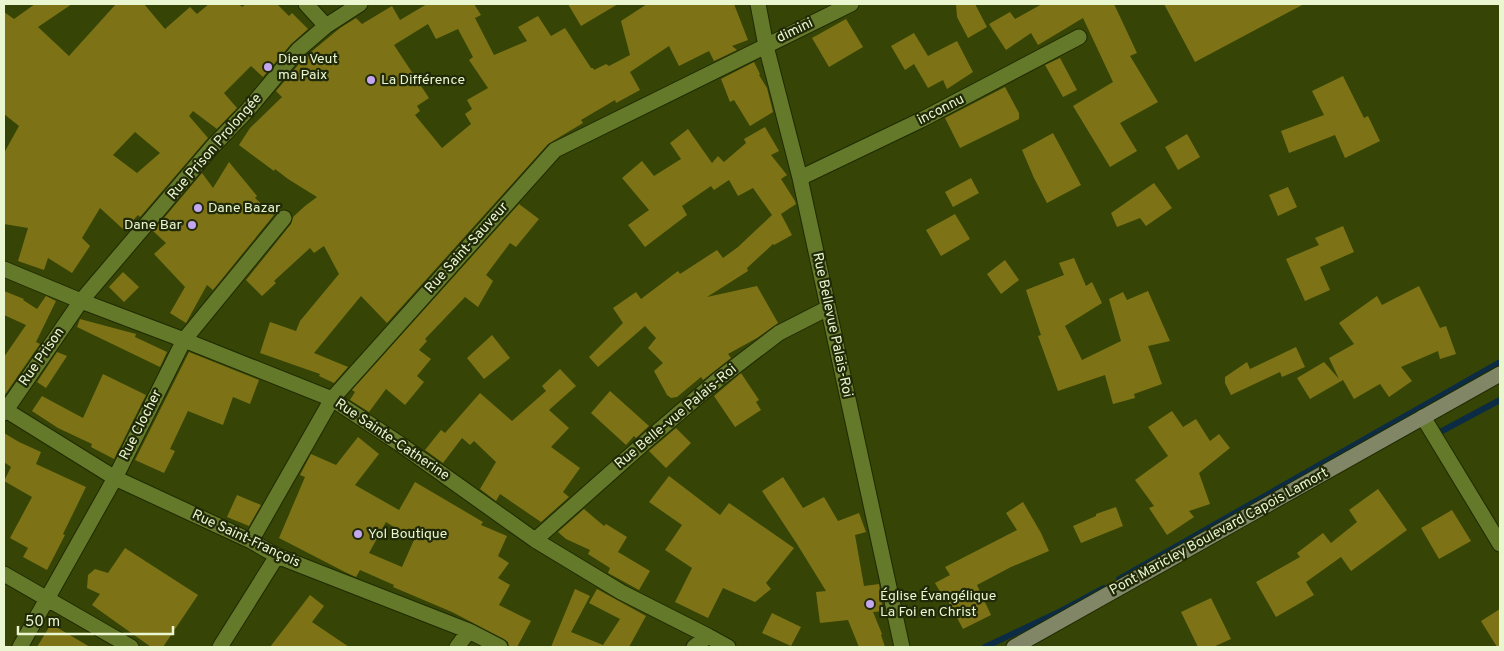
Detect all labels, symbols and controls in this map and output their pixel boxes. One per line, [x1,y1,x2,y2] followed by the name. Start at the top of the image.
[774,15,816,47] street label: dimini
[278,51,338,84] place label: Dieu Veut ma Paix
[262,61,274,73] marker: Dieu Veut ma Paix
[381,72,465,89] place label: La Différence
[365,74,377,86] marker: La Différence
[164,91,266,203] street label: Rue Prison Prolongée
[915,91,967,129] street label: inconnu
[422,199,513,297] street label: Rue Saint-Sauveur
[208,200,281,217] place label: Dane Bazar
[192,202,204,214] marker: Dane Bazar
[124,217,183,234] place label: Dane Bar
[186,219,198,231] marker: Dane Bar
[808,251,856,399] street label: Rue Bellevue Palais-Roi
[16,324,68,390] street label: Rue Prison
[612,361,740,473] street label: Rue Belle-vue Palais-Roi
[116,386,166,463] street label: Rue Clocher
[331,395,453,485] street label: Rue Sainte-Catherine
[1107,465,1331,599] street label: Pont Maricley Boulevard Capois Lamort
[189,506,303,572] street label: Rue Saint-François
[368,526,447,543] place label: Yol Boutique
[352,528,364,540] marker: Yol Boutique
[880,587,996,621] place label: Église Évangélique La Foi en Christ
[864,598,876,610] marker: Église Évangélique La Foi en Christ
[18,604,172,636] scale bar
[25,613,60,632] text: 50 m

